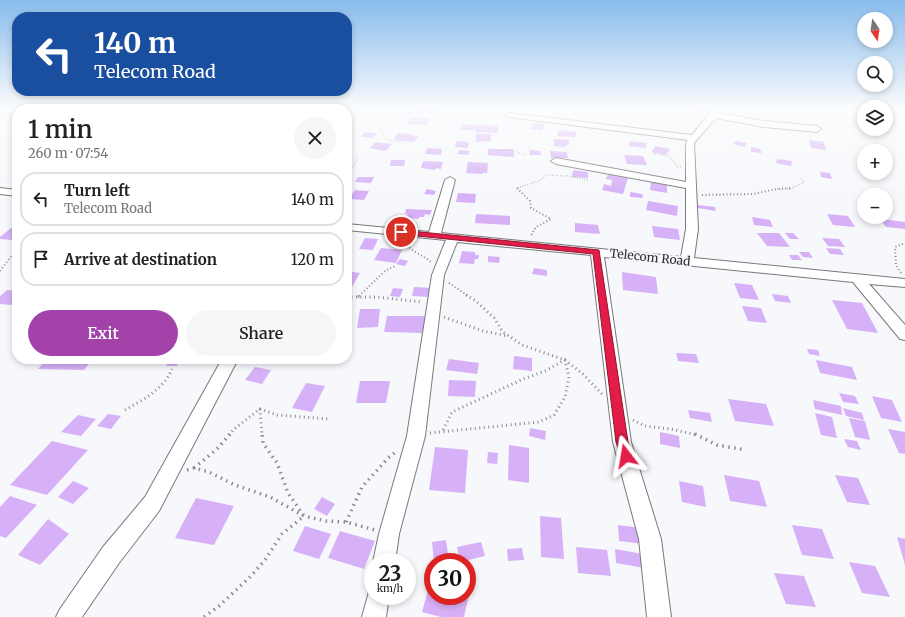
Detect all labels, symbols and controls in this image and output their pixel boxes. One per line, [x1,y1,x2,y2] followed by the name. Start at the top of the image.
[857,12,893,48] north arrow
[857,12,893,224] map controls
[94,25,176,61] text: 140 m
[28,28,80,80] icon: left
[857,56,893,92] button: search
[94,60,216,83] text: Telecom Road
[857,100,893,136] button: layers
[28,114,93,145] text: 1 min
[294,117,336,159] button: close
[857,144,893,180] button: +
[28,145,108,162] text: 260 m · 07:54
[64,181,130,200] text: Turn left
[30,188,52,210] icon: left
[857,188,893,224] button: −
[291,190,334,209] text: 140 m
[64,200,152,217] text: Telecom Road
[384,215,418,249] pin
[390,221,412,243] icon: arrive
[609,245,691,269] street label: Telecom Road
[30,248,52,270] icon: arrive
[64,250,217,269] text: Arrive at destination
[291,250,334,269] text: 120 m
[28,310,178,356] button: Exit
[186,310,336,356] button: Share
[605,435,647,477] position arrow
[424,553,476,605] speed limit sign: 30
[379,561,401,586] text: 23
[377,582,403,595] text: km/h

